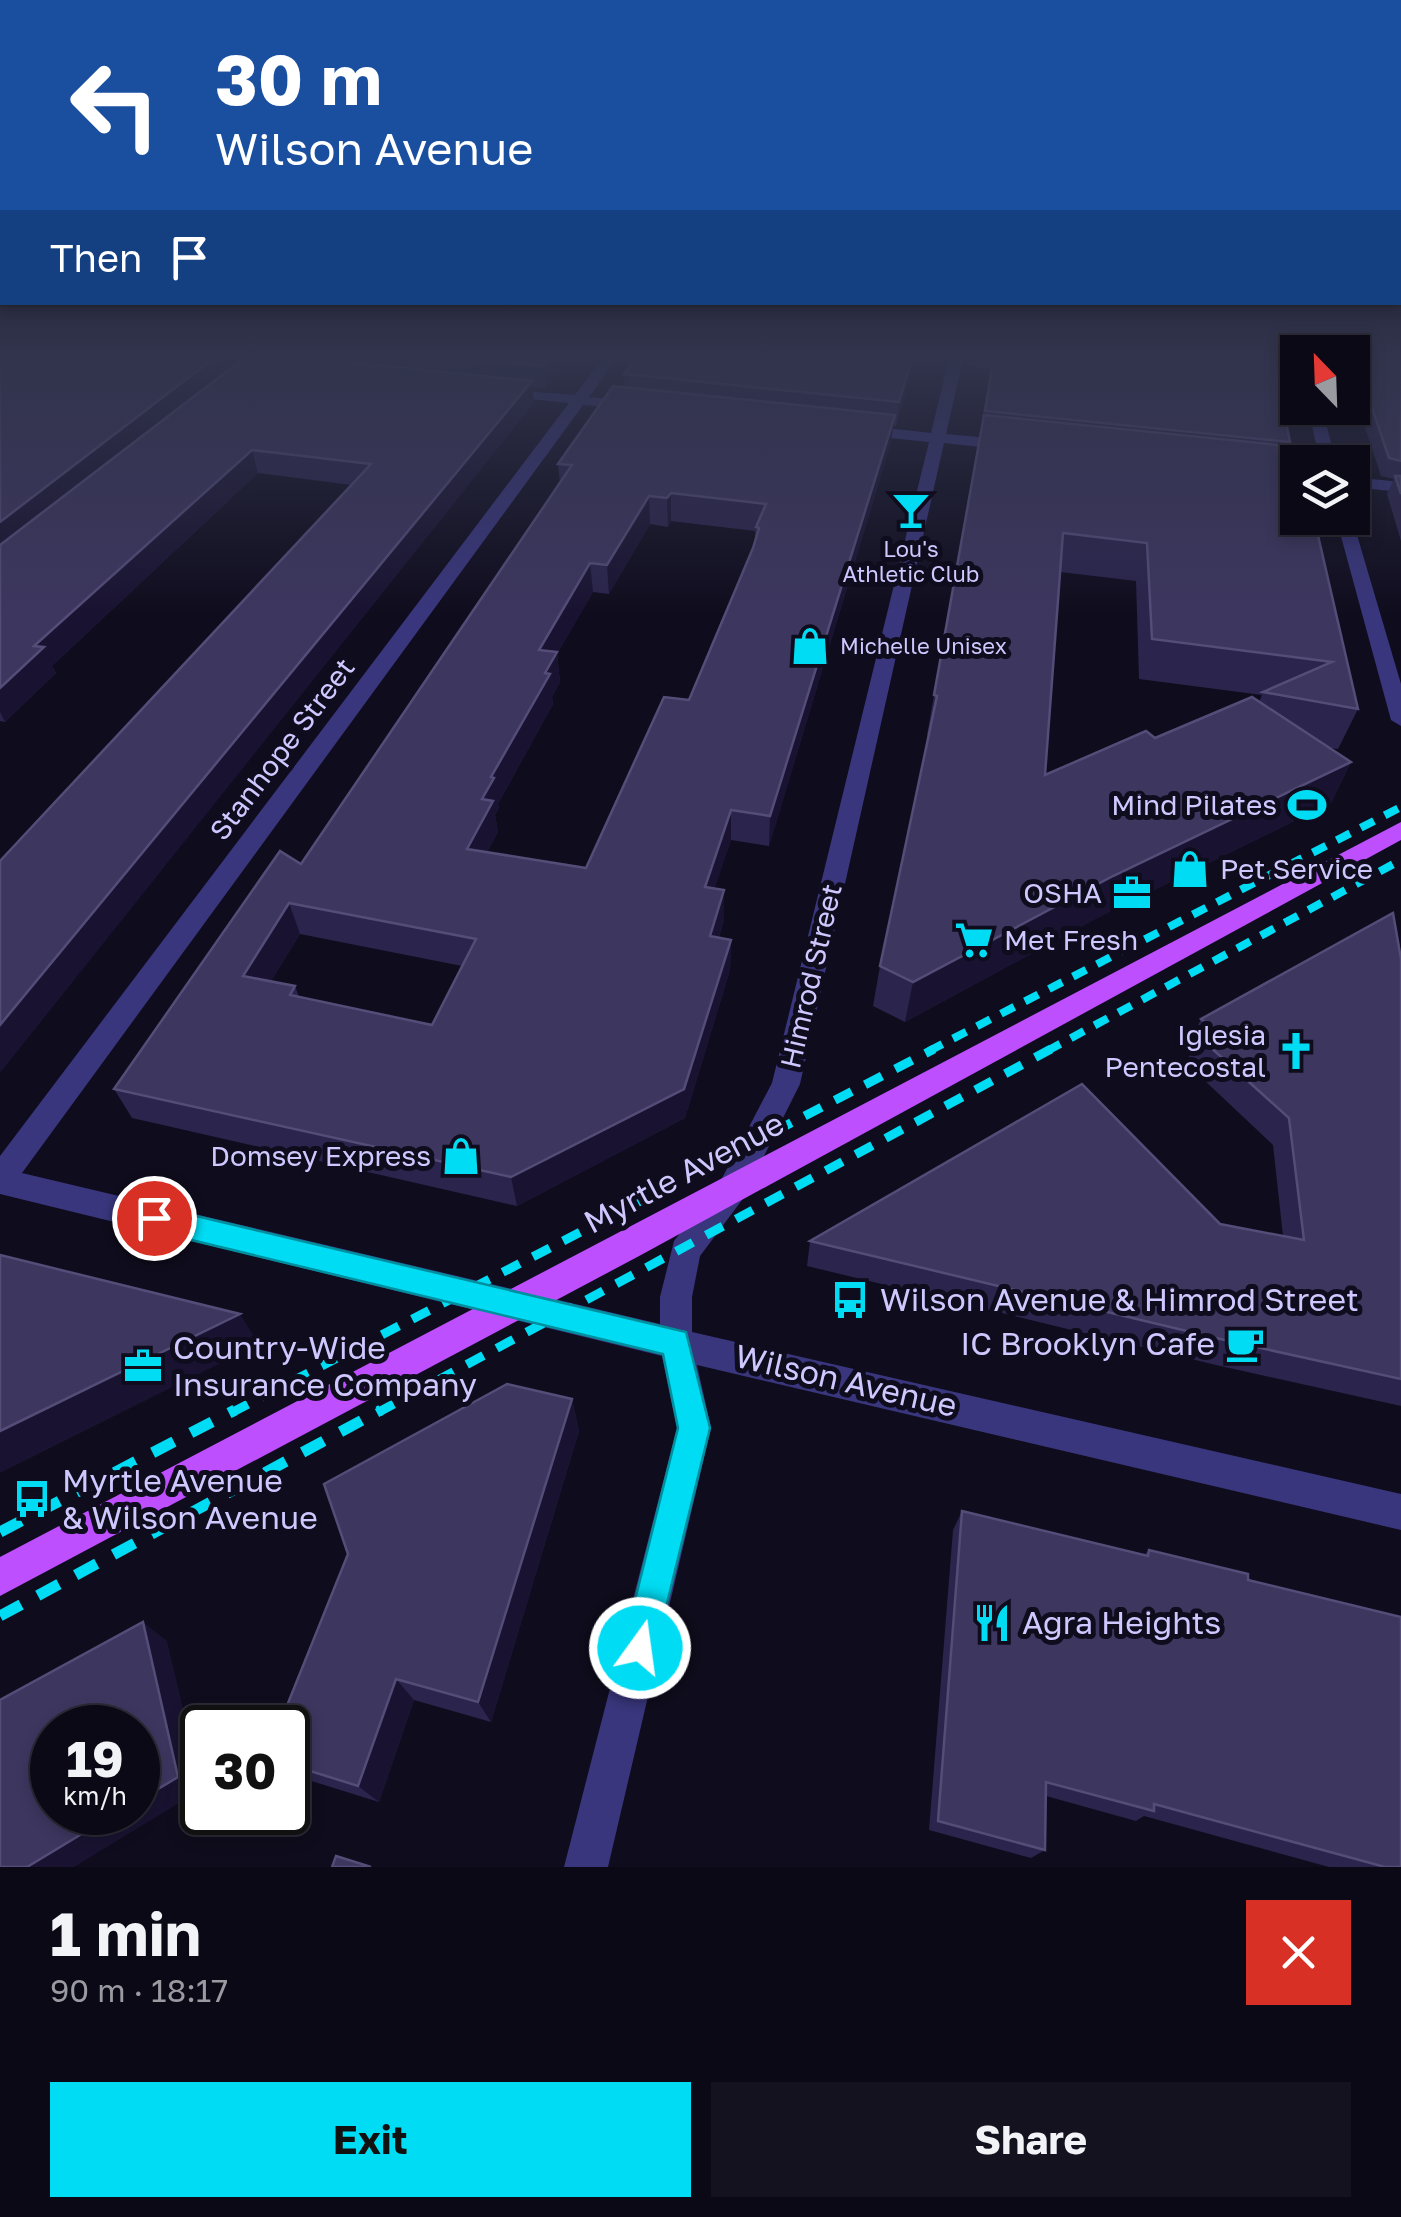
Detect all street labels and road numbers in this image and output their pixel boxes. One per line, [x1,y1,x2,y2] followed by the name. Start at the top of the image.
[203,651,361,846] street label: Stanhope Street
[773,881,848,1071] street label: Himrod Street
[577,1104,790,1241] street label: Myrtle Avenue
[732,1336,961,1424] street label: Wilson Avenue

